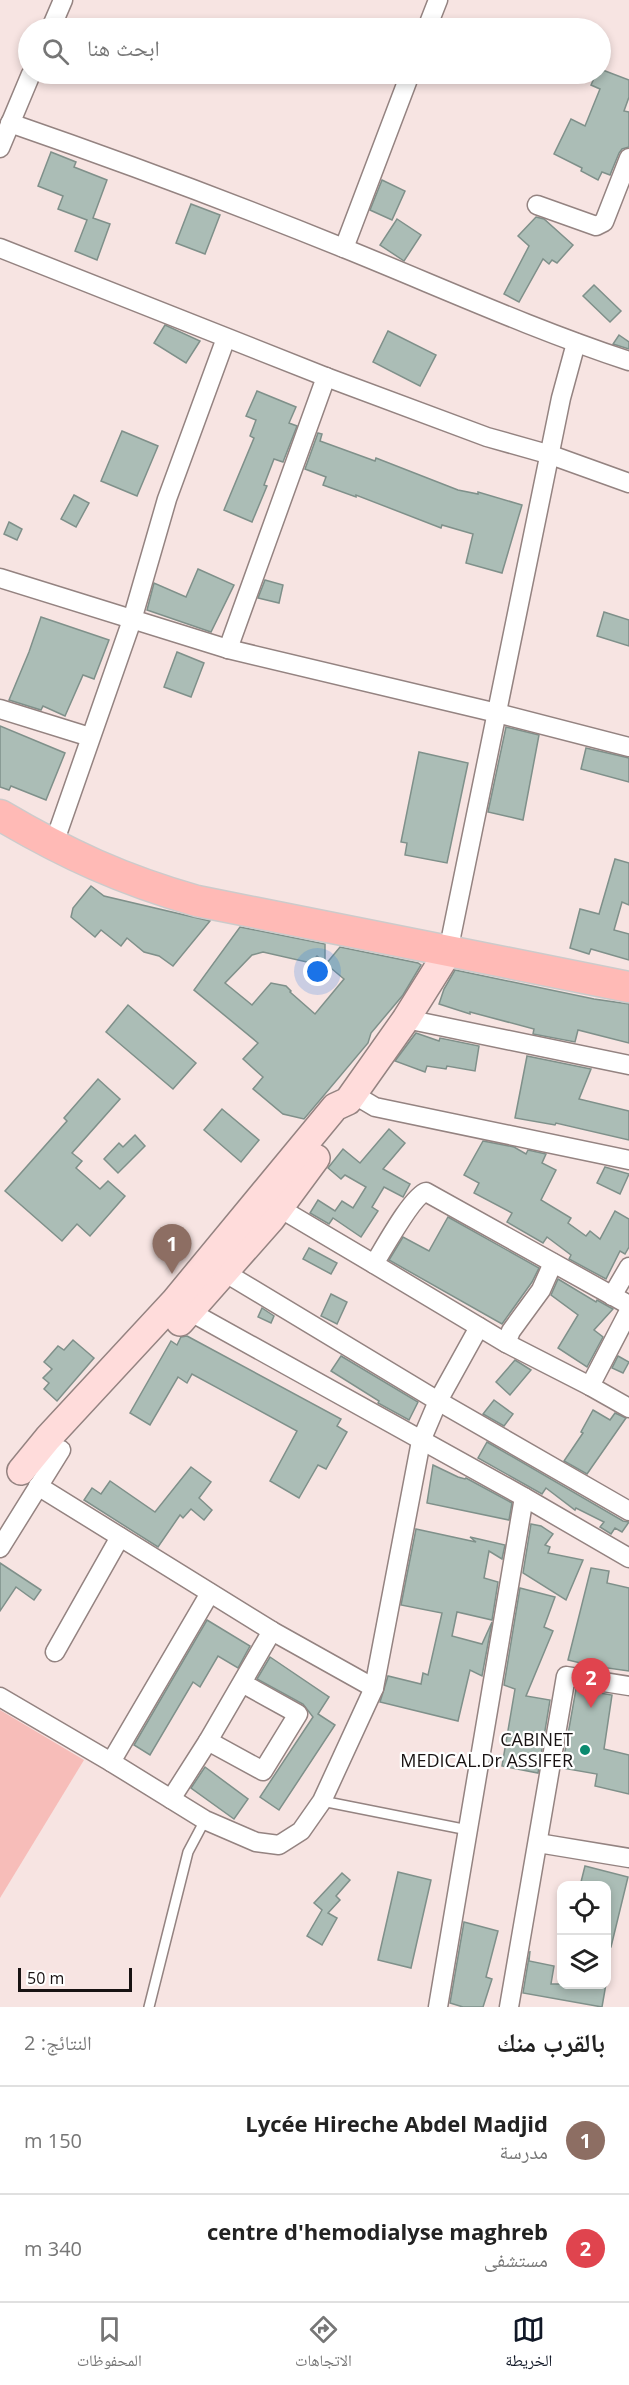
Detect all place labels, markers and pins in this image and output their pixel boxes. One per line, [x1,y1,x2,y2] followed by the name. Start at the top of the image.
[152,1224,192,1274] pin: 1
[572,1658,610,1708] pin: 2
[400,1727,573,1772] place label: CABINET MEDICAL.Dr ASSIFER
[578,1743,592,1757] marker: CABINET MEDICAL.Dr ASSIFER

